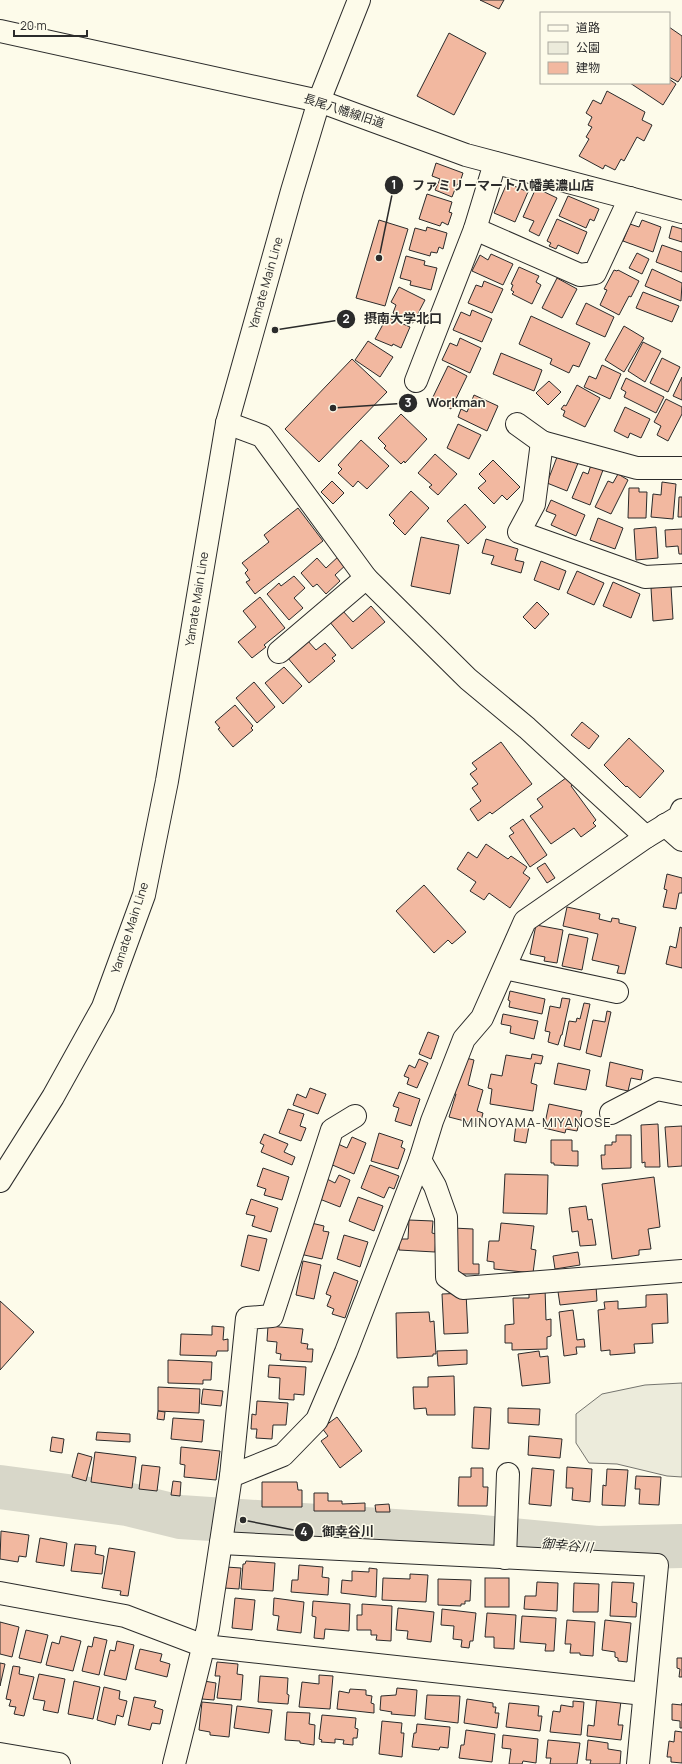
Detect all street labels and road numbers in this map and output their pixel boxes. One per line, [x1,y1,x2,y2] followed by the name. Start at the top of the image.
[302,89,387,132] street label: 長尾八幡線旧道
[244,235,287,331] street label: Yamate Main Line
[181,551,212,647] street label: Yamate Main Line
[107,880,152,976] street label: Yamate Main Line

